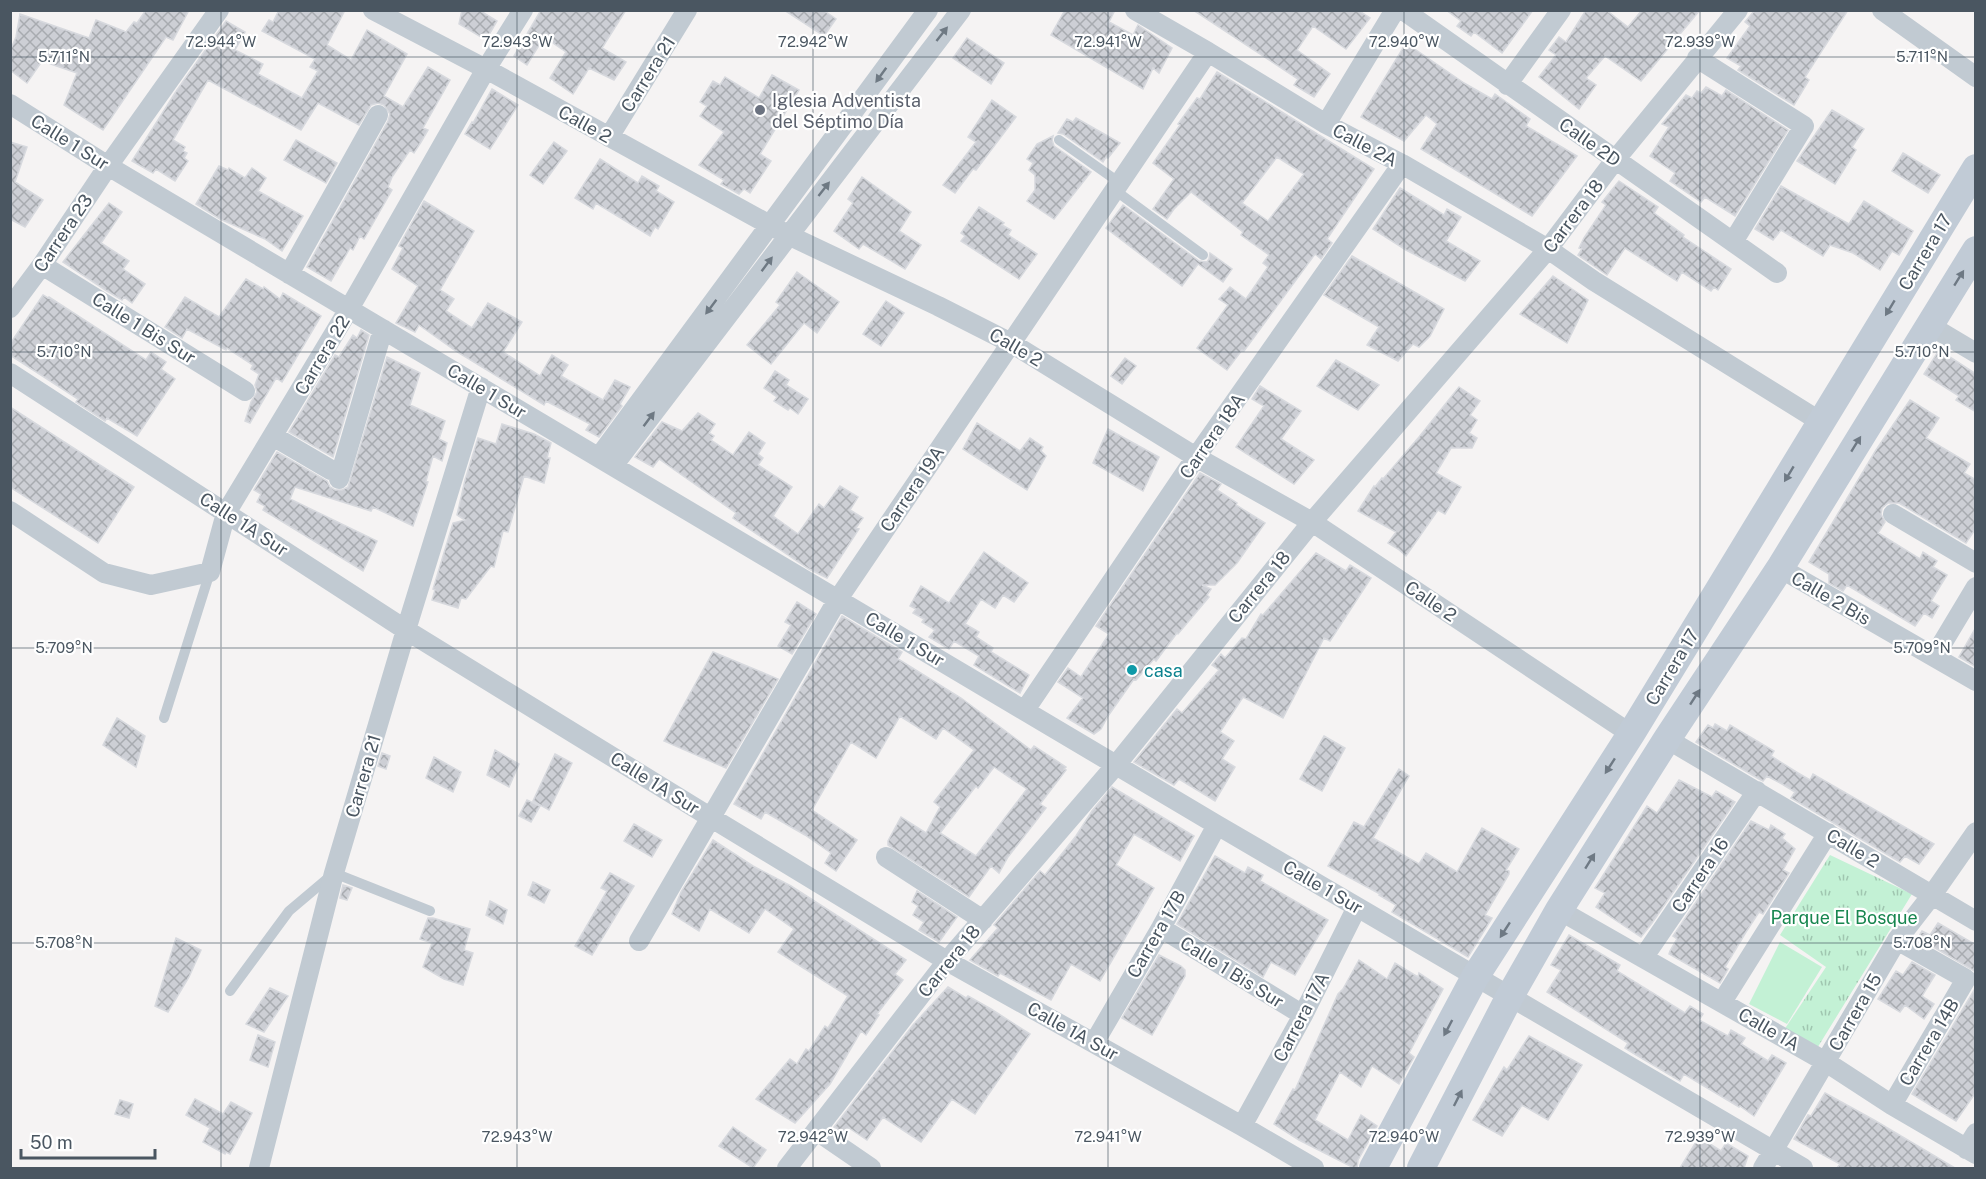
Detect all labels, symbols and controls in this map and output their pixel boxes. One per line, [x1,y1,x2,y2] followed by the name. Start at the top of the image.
[936,27,948,42] one-way arrow
[616,32,680,116] street label: Carrera 21
[186,33,256,50] text: 72.944°W
[482,33,552,50] text: 72.943°W
[778,33,848,50] text: 72.942°W
[1074,33,1142,50] text: 72.941°W
[1369,33,1439,50] text: 72.940°W
[1665,33,1735,50] text: 72.939°W
[38,48,90,65] text: 5.711°N
[1896,48,1948,65] text: 5.711°N
[875,66,887,82] one-way arrow
[772,90,921,132] place label: Iglesia Adventista del Séptimo Día
[555,101,615,147] street label: Calle 2
[753,103,767,117] marker: Iglesia Adventista del Séptimo Día
[27,110,113,174] street label: Calle 1 Sur
[1555,113,1625,171] street label: Calle 2D
[1329,119,1401,171] street label: Calle 2A
[1539,175,1607,257] street label: Carrera 18
[817,181,830,197] one-way arrow
[29,190,97,276] street label: Carrera 23
[1894,210,1956,294] street label: Carrera 17
[760,256,772,271] one-way arrow
[1953,270,1964,286] one-way arrow
[88,288,200,368] street label: Calle 1 Bis Sur
[705,299,717,314] one-way arrow
[1885,300,1896,316] one-way arrow
[290,312,354,398] street label: Carrera 22
[986,324,1046,370] street label: Calle 2
[36,343,92,360] text: 5.710°N
[1894,343,1950,360] text: 5.710°N
[444,359,530,423] street label: Calle 1 Sur
[1175,389,1249,483] street label: Carrera 18A
[642,411,655,427] one-way arrow
[1851,436,1862,452] one-way arrow
[876,442,948,536] street label: Carrera 19A
[1783,466,1794,483] one-way arrow
[196,488,292,560] street label: Calle 1A Sur
[1224,547,1294,627] street label: Carrera 18
[1788,567,1874,629] street label: Calle 2 Bis
[1401,576,1461,626] street label: Calle 2
[862,607,948,671] street label: Calle 1 Sur
[1641,625,1703,709] street label: Carrera 17
[35,639,93,656] text: 5.709°N
[1893,639,1951,656] text: 5.709°N
[1144,660,1183,681] place label: casa
[1125,663,1139,677] marker: casa
[1689,689,1701,705] one-way arrow
[341,732,385,820] street label: Carrera 21
[607,747,703,819] street label: Calle 1A Sur
[1605,758,1616,774] one-way arrow
[1823,824,1883,872] street label: Calle 2
[1667,834,1733,916] street label: Carrera 16
[1584,853,1595,869] one-way arrow
[1280,856,1366,918] street label: Calle 1 Sur
[1123,886,1189,982] street label: Carrera 17B
[1770,907,1918,928] park label: Parque El Bosque
[914,921,984,1001] street label: Carrera 18
[1500,922,1511,938] one-way arrow
[1176,932,1288,1012] street label: Calle 1 Bis Sur
[35,934,93,951] text: 5.708°N
[1893,934,1951,951] text: 5.708°N
[1269,968,1333,1065] street label: Carrera 17A
[1824,969,1886,1055] street label: Carrera 15
[1895,995,1963,1089] street label: Carrera 14B
[1024,997,1122,1065] street label: Calle 1A Sur
[1735,1003,1803,1055] street label: Calle 1A
[1443,1020,1453,1037] one-way arrow
[1453,1089,1463,1106] one-way arrow
[21,1122,154,1160] scale bar
[482,1128,552,1145] text: 72.943°W
[778,1128,848,1145] text: 72.942°W
[1074,1128,1142,1145] text: 72.941°W
[1369,1128,1439,1145] text: 72.940°W
[1665,1128,1735,1145] text: 72.939°W
[30,1132,73,1153] text: 50 m

